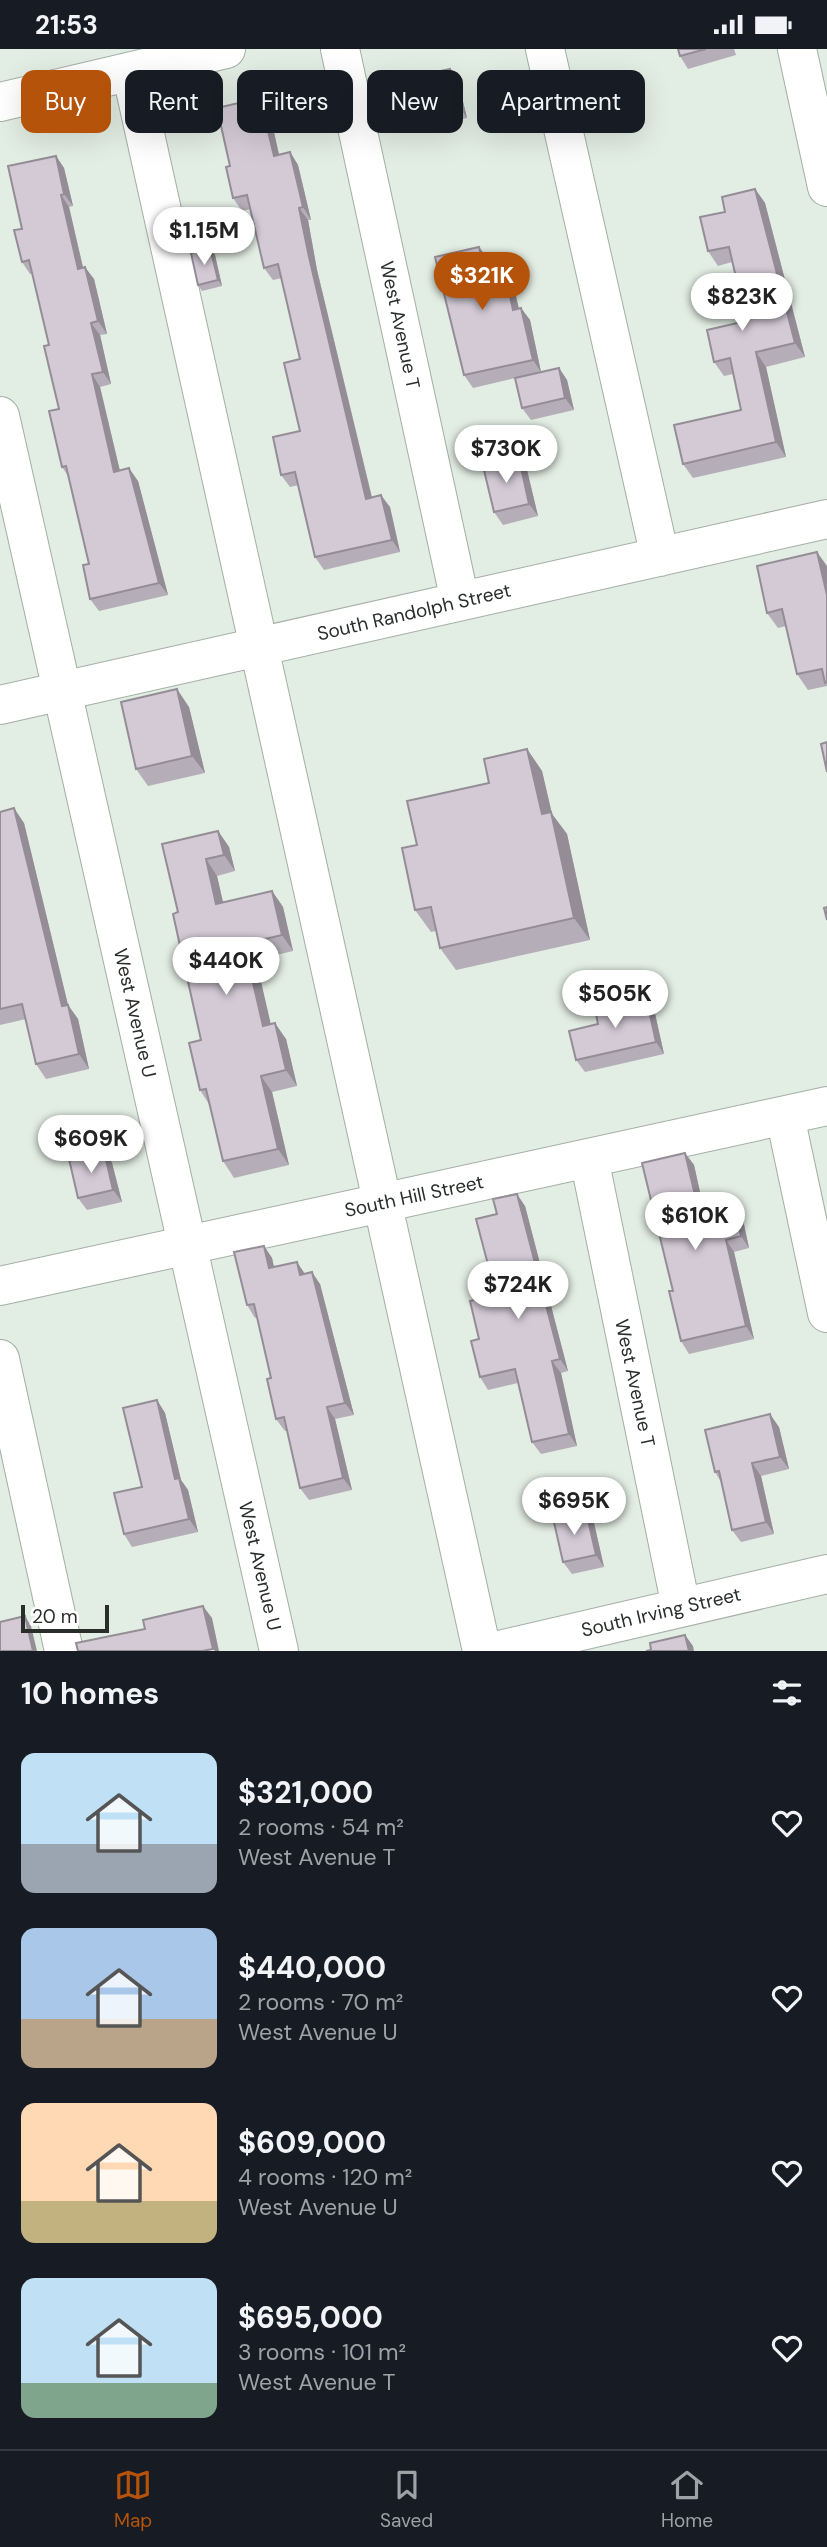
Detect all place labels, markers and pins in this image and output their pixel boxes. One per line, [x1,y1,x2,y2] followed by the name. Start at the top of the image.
[147,207,261,267] pin: $1.15M
[433,253,531,312] pin: $321K
[693,273,791,333] pin: $823K
[457,425,555,485] pin: $730K
[177,937,275,997] pin: $440K
[566,971,664,1030] pin: $505K
[42,1115,140,1175] pin: $609K
[646,1193,744,1252] pin: $610K
[469,1261,567,1321] pin: $724K
[525,1477,623,1537] pin: $695K

